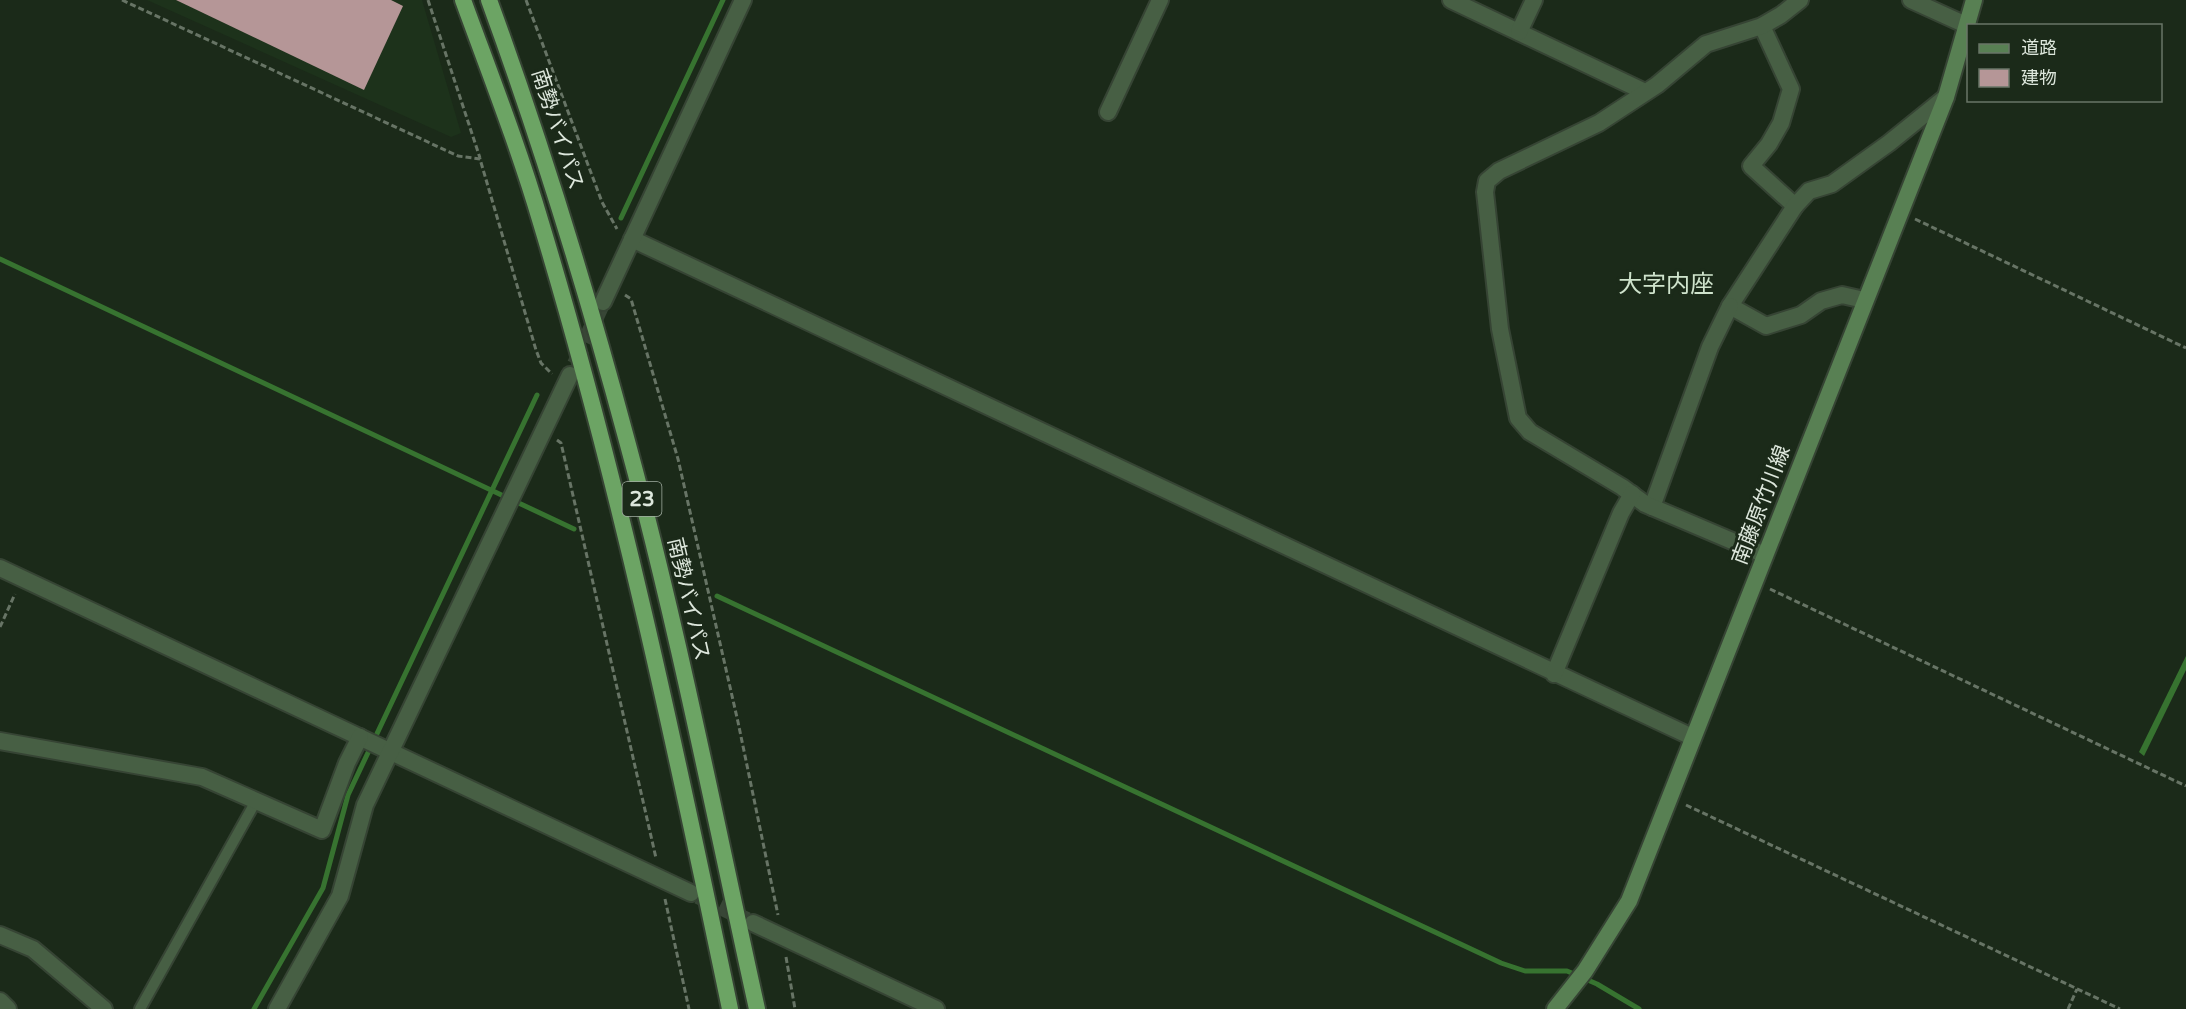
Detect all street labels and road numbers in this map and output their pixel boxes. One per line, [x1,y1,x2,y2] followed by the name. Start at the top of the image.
[526,66,589,193] street label: 南勢バイパス
[1727,442,1796,568] street label: 南藤原竹川線
[622,482,662,516] road number: 23
[662,535,715,663] street label: 南勢バイパス

